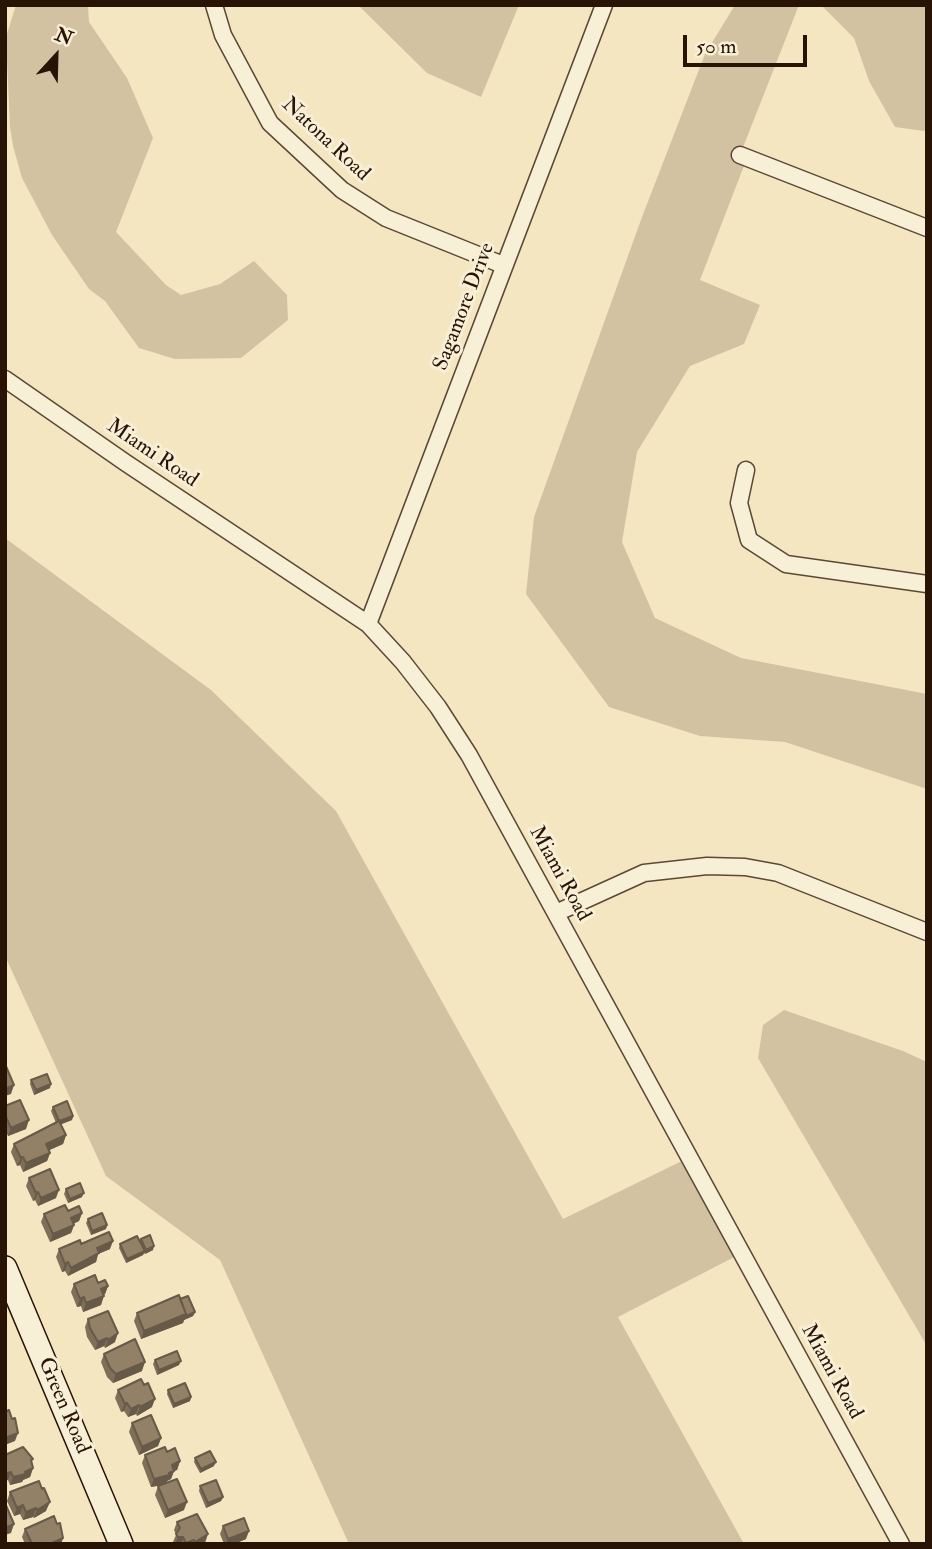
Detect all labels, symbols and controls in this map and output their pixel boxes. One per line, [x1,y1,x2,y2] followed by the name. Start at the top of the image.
[21,21,91,91] north arrow
[687,21,811,65] scale bar
[51,22,76,51] text: N
[696,33,737,60] text: 50 m
[276,93,374,187] street label: Natona Road
[429,240,501,374] street label: Sagamore Drive
[102,414,202,494] street label: Miami Road
[523,822,595,926] street label: Miami Road
[795,1320,867,1424] street label: Miami Road
[31,1354,95,1458] street label: Green Road

